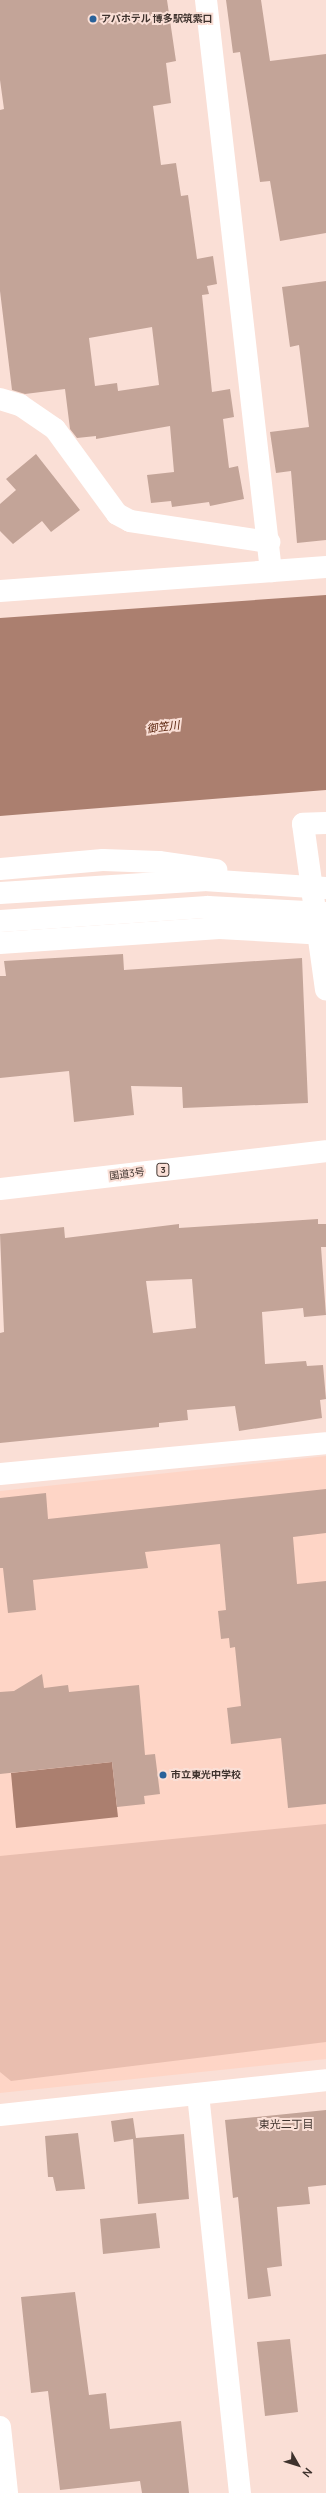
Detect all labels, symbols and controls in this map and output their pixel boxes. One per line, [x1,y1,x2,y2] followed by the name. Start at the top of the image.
[101,13,213,25] place label: アパホテル 博多駅筑紫口
[88,14,98,24] marker: アパホテル 博多駅筑紫口
[146,718,180,736] water label: 御笠川
[156,1163,170,1177] road number: 3
[109,1166,145,1182] street label: 国道3号
[171,1769,241,1781] place label: 市立東光中学校
[158,1770,168,1780] marker: 市立東光中学校
[259,2117,313,2131] district label: 東光二丁目
[278,2445,318,2485] north arrow
[299,2465,316,2481] text: N

